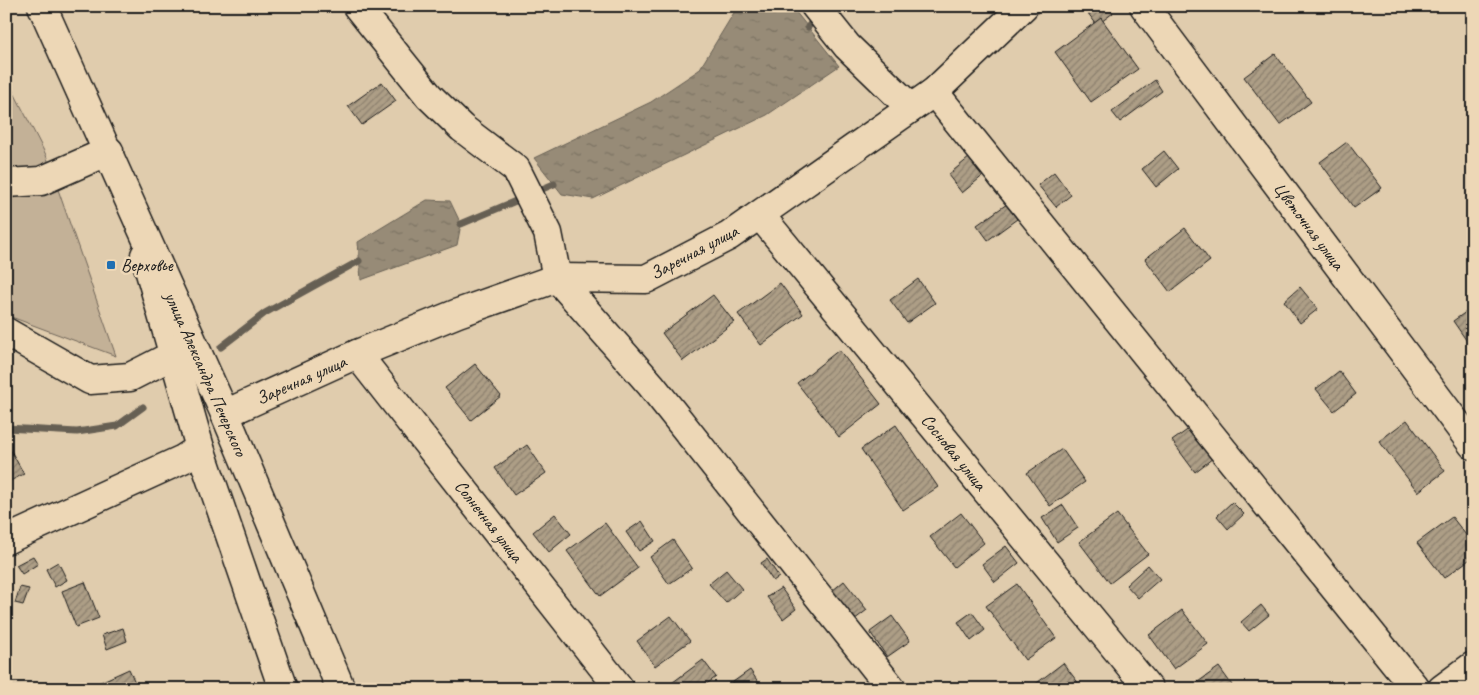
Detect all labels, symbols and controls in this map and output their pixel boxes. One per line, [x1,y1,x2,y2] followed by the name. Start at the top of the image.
[1269,178,1350,275] street label: Цветочная улица
[646,219,743,284] street label: Заречная улица
[121,254,174,276] place label: Верховье
[105,259,117,271] marker: Верховье
[159,287,253,461] street label: улица Александра Печерского
[253,350,350,410] street label: Заречная улица
[916,409,992,496] street label: Сосновая улица
[450,476,529,567] street label: Солнечная улица

